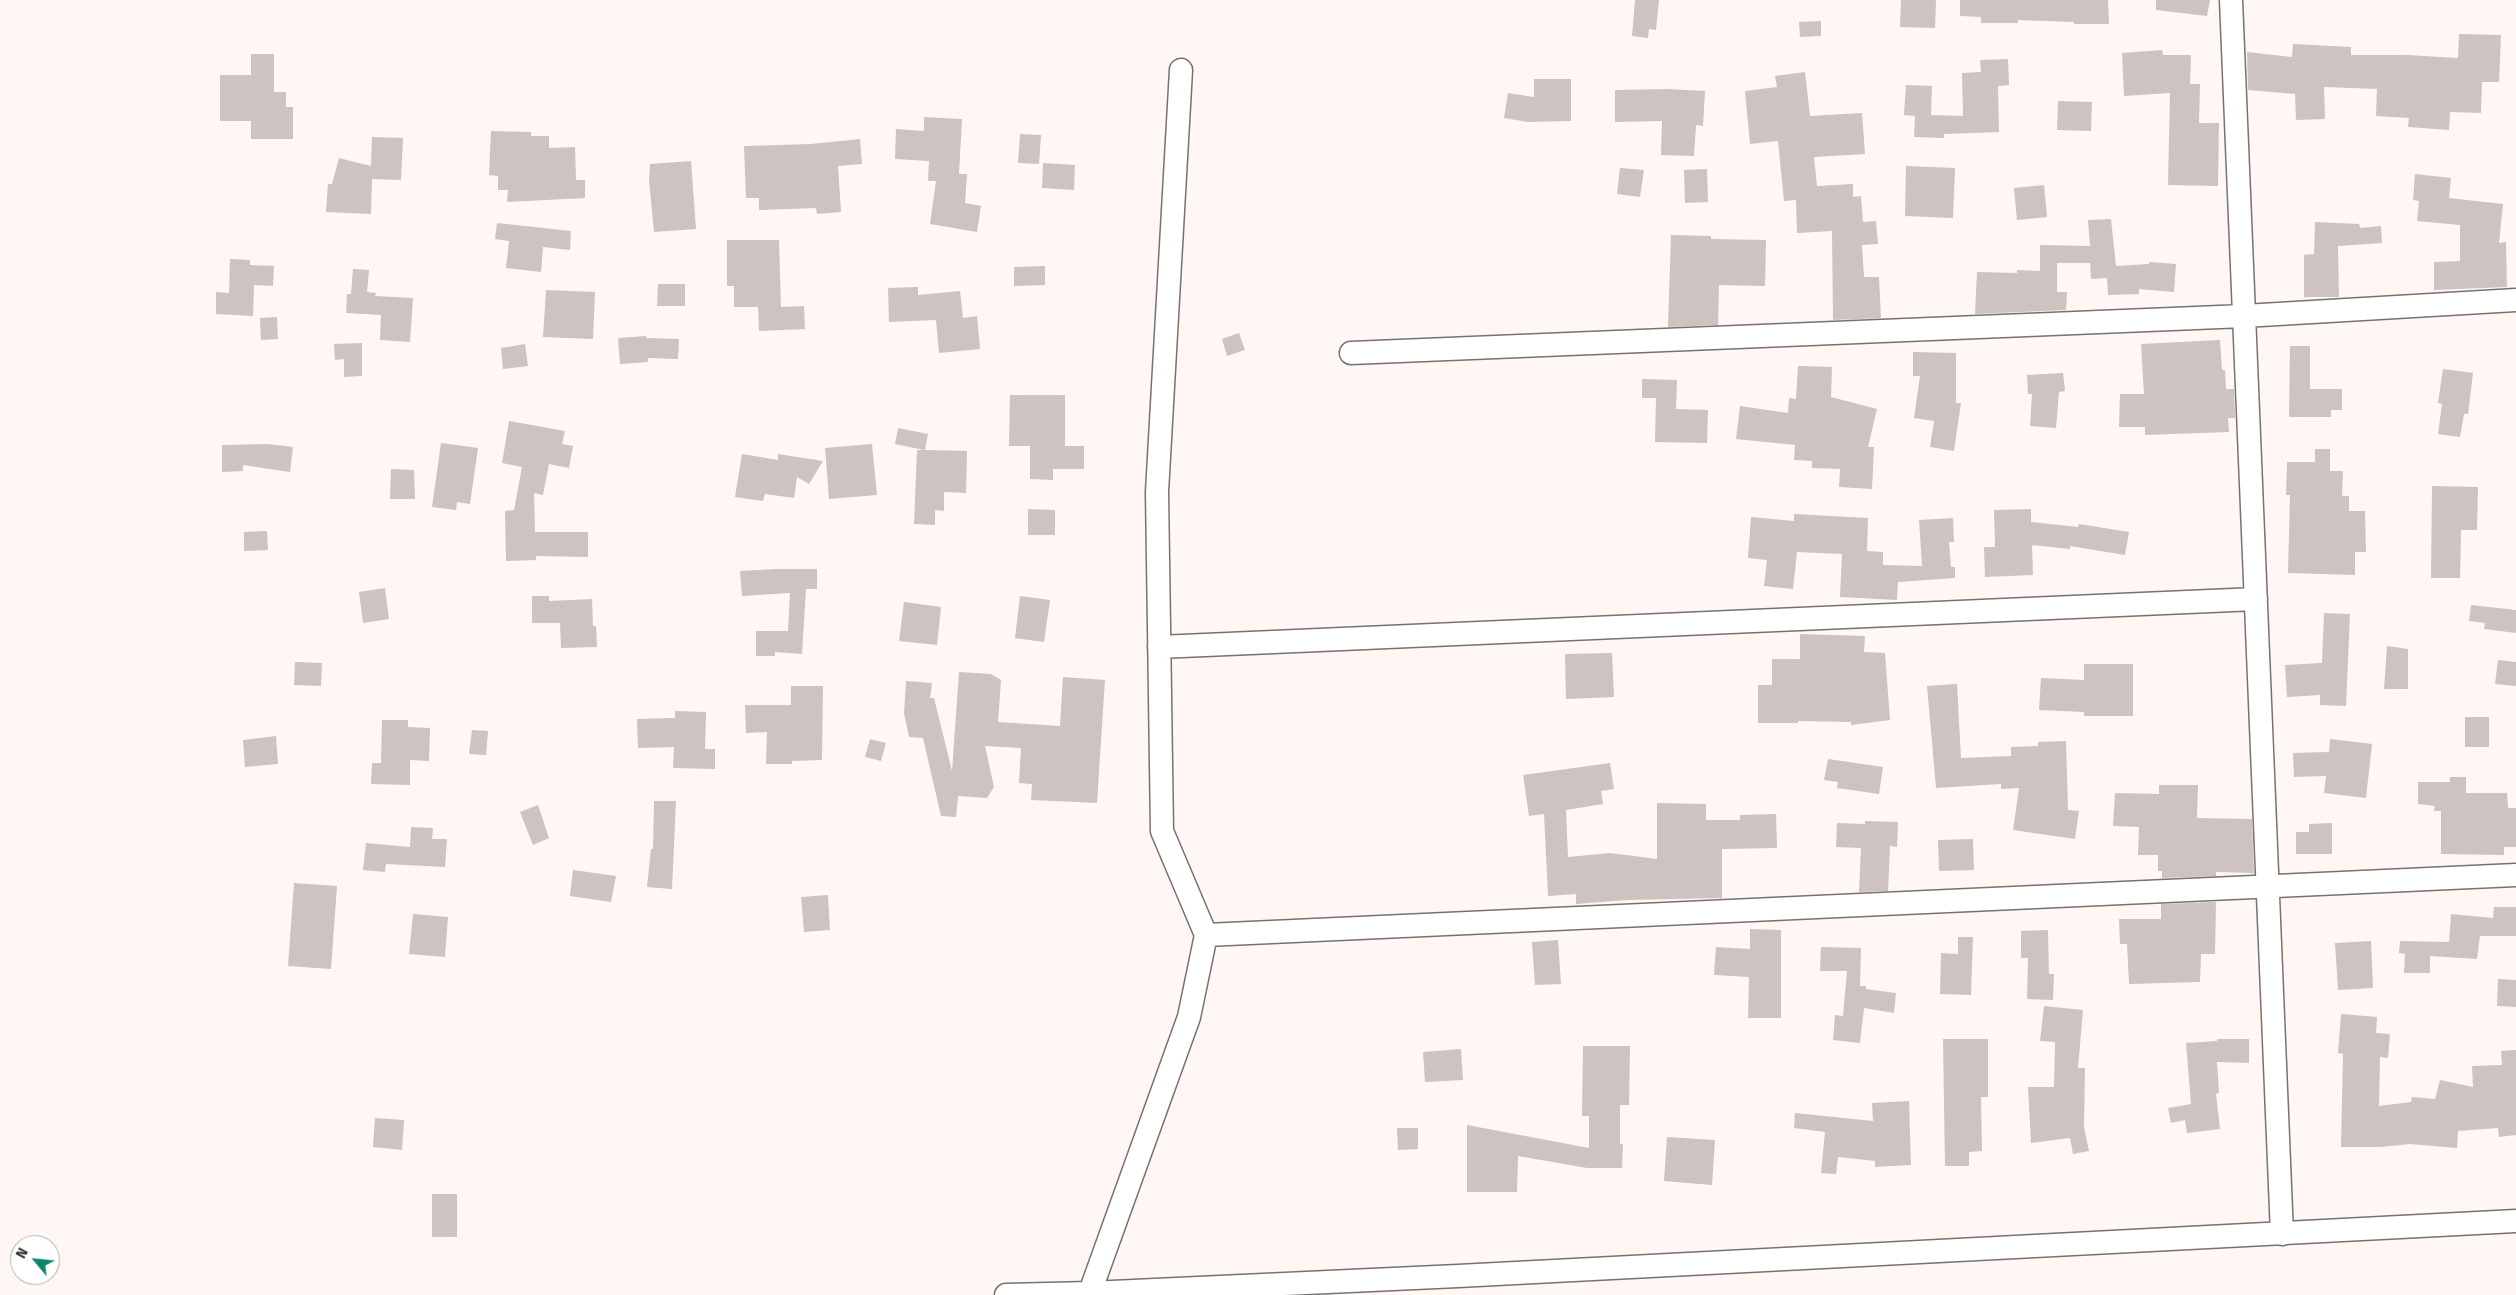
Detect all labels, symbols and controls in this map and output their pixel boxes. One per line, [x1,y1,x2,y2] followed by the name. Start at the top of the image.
[10,1235,60,1285] north arrow
[13,1245,32,1261] text: N

